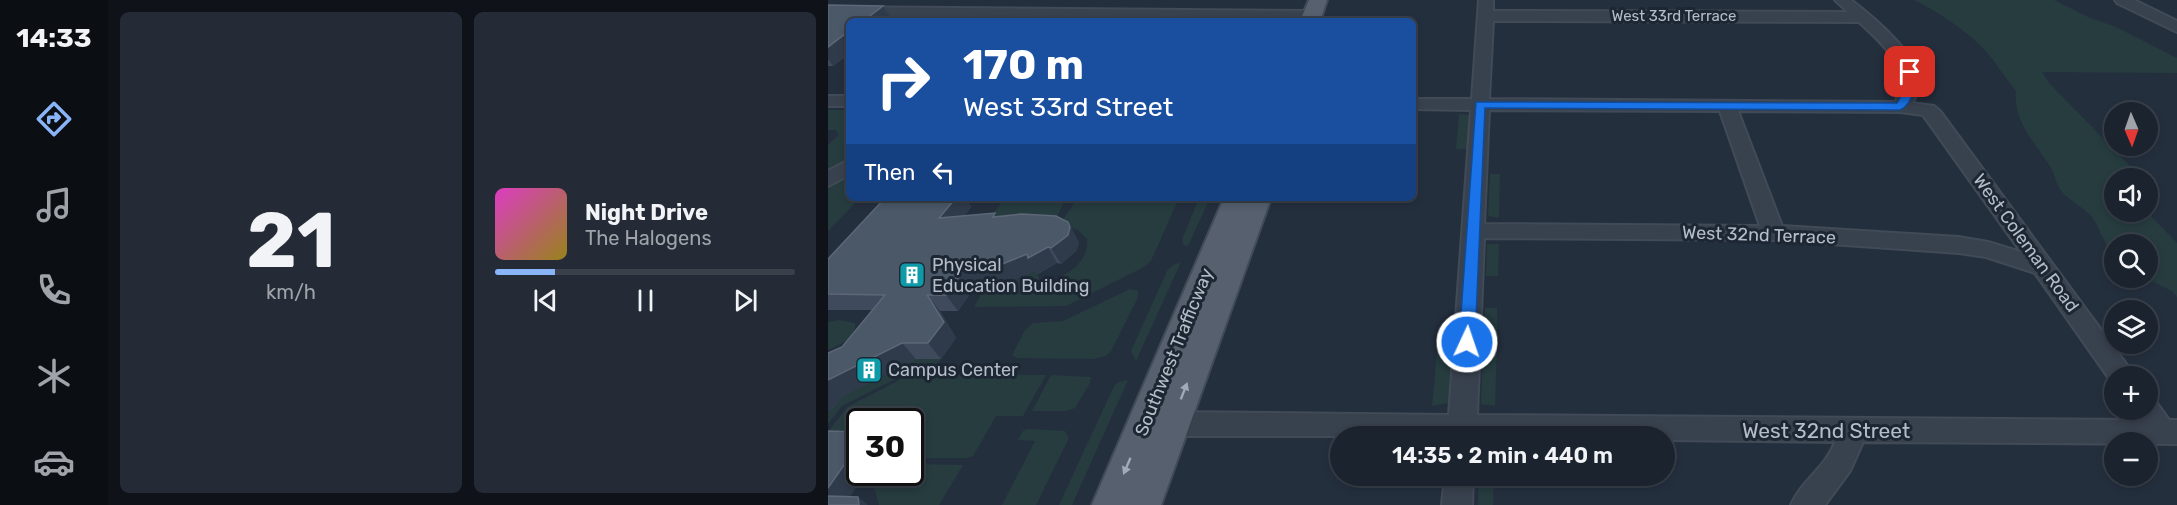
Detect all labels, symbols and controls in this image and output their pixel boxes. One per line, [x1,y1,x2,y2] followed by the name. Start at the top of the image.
[1612,7,1736,25] street label: West 33rd Terrace
[16,22,92,54] text: 14:33
[963,40,1084,90] text: 170 m
[864,42,942,120] icon: right
[1884,46,1935,97] pin
[1893,55,1926,88] icon: arrive
[963,91,1173,123] text: West 33rd Street
[33,98,75,140] icon: directions
[2104,102,2158,156] north arrow
[2104,102,2158,486] map controls
[927,156,960,189] icon: left
[864,159,915,186] text: Then
[2104,168,2158,222] button: sound
[1968,170,2084,316] street label: West Coleman Road
[33,184,75,226] icon: music
[246,194,336,287] text: 21
[585,199,708,226] text: Night Drive
[1682,221,1836,249] street label: West 32nd Terrace
[585,226,712,250] text: The Halogens
[2104,234,2158,288] button: search
[932,254,1090,297] place label: Physical Education Building
[897,260,927,290] building icon: Physical Education Building
[1130,265,1218,439] street label: Southwest Trafficway
[33,269,75,311] icon: phone
[266,280,316,304] text: km/h
[529,284,562,317] icon: previous
[629,284,662,317] icon: pause
[729,284,762,317] icon: next
[2104,300,2158,354] button: layers
[1435,310,1499,374] position arrow
[33,355,75,397] icon: climate
[854,355,884,385] building icon: Campus Center
[888,359,1018,381] place label: Campus Center
[2104,366,2158,420] button: +
[1180,382,1190,400] one-way arrow
[846,408,924,486] speed limit sign: 30
[1742,418,1910,443] street label: West 32nd Street
[2104,432,2158,486] button: −
[33,441,75,483] icon: car
[1392,442,1613,469] text: 14:35 · 2 min · 440 m
[1122,457,1132,475] one-way arrow

